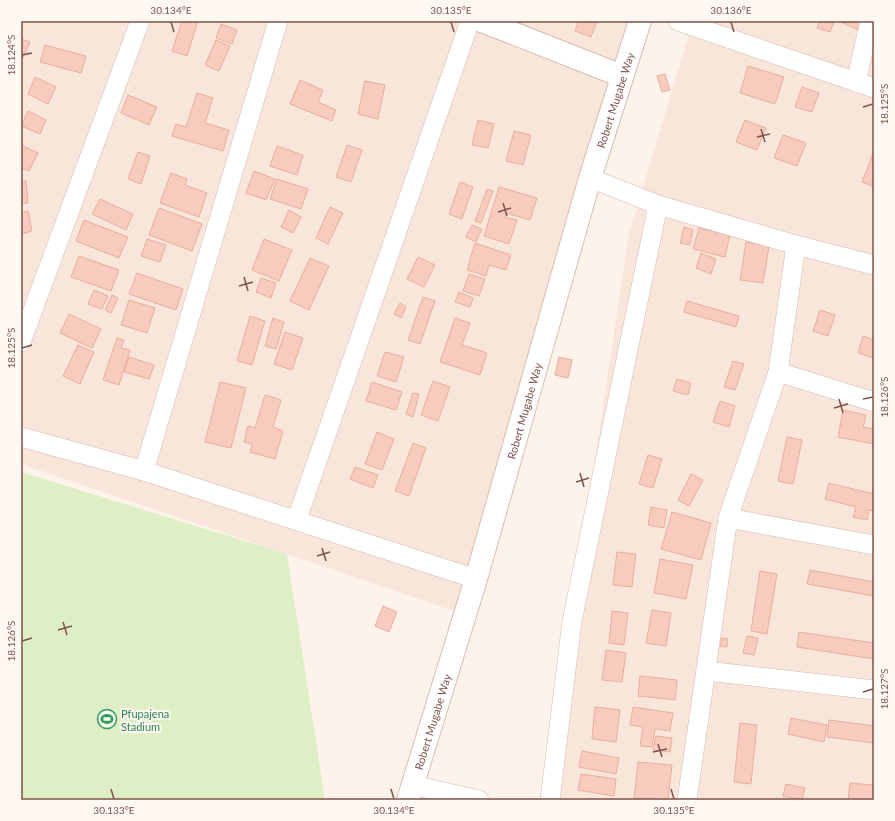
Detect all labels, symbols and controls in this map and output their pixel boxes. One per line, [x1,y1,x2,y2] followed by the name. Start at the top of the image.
[150,4,192,16] text: 30.134°E
[430,4,472,16] text: 30.135°E
[710,4,752,16] text: 30.136°E
[5,35,17,75] text: 18.124°S
[594,50,636,149] street label: Robert Mugabe Way
[878,84,890,124] text: 18.125°S
[5,328,17,368] text: 18.125°S
[504,361,544,461] street label: Robert Mugabe Way
[878,377,890,417] text: 18.126°S
[5,621,17,661] text: 18.126°S
[878,669,890,709] text: 18.127°S
[411,672,453,771] street label: Robert Mugabe Way
[121,707,169,733] place label: Pfupajena Stadium
[96,708,118,730] sports icon: Pfupajena Stadium
[93,804,135,816] text: 30.133°E
[373,804,415,816] text: 30.134°E
[653,804,695,816] text: 30.135°E

